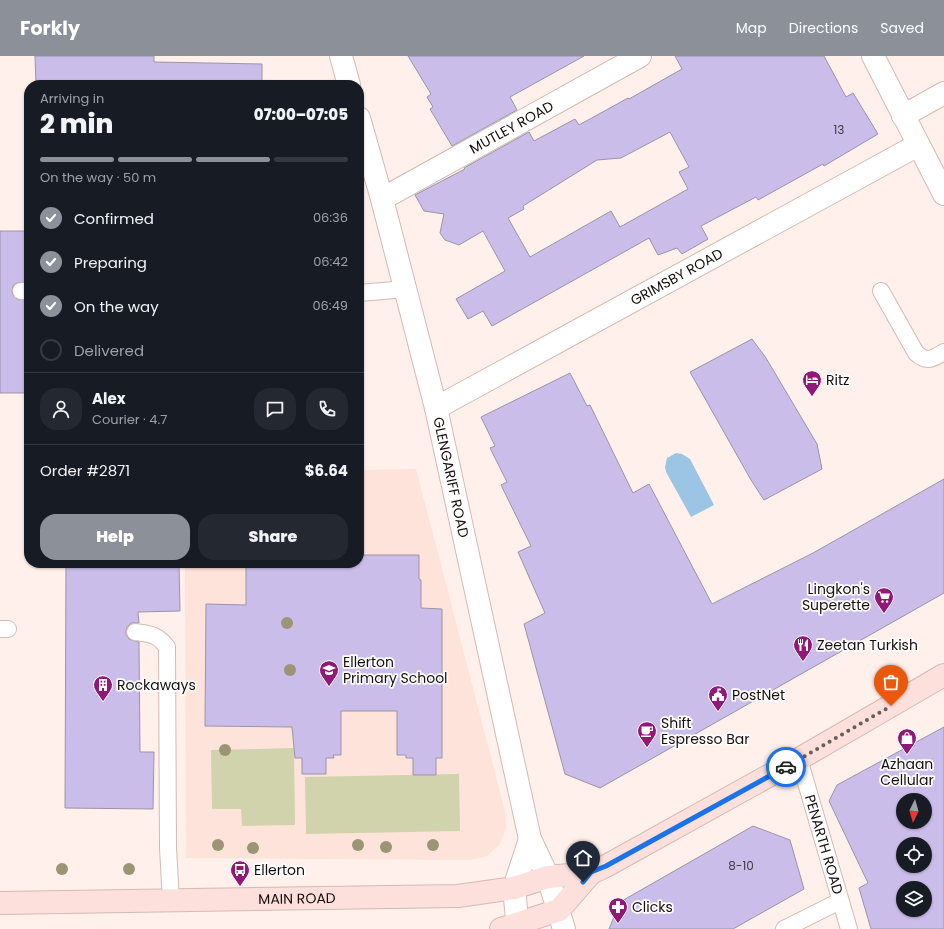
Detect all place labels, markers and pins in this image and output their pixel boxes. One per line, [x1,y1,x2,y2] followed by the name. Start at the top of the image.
[801,369,823,397] hotel icon: Ritz
[826,370,849,390] place label: Ritz
[802,579,870,615] place label: Lingkon's Superette
[873,586,895,614] supermarket icon: Lingkon's Superette
[792,634,814,662] restaurant icon: Zeetan Turkish
[817,635,918,655] place label: Zeetan Turkish
[343,652,448,688] place label: Ellerton Primary School
[318,659,340,687] school or university icon: Ellerton Primary School
[874,665,908,706] pin
[92,674,114,702] building icon: Rockaways
[117,675,196,695] place label: Rockaways
[707,684,729,712] public building icon: PostNet
[732,685,785,705] place label: PostNet
[661,713,749,749] place label: Shift Espresso Bar
[636,720,658,748] cafe icon: Shift Espresso Bar
[896,727,918,755] shop icon: Azhaan Cellular
[880,754,934,790] place label: Azhaan Cellular
[566,841,600,882] pin
[229,859,251,887] bus stop icon: Ellerton
[254,860,305,880] place label: Ellerton
[607,896,629,924] pharmacy icon: Clicks
[632,897,673,917] place label: Clicks

